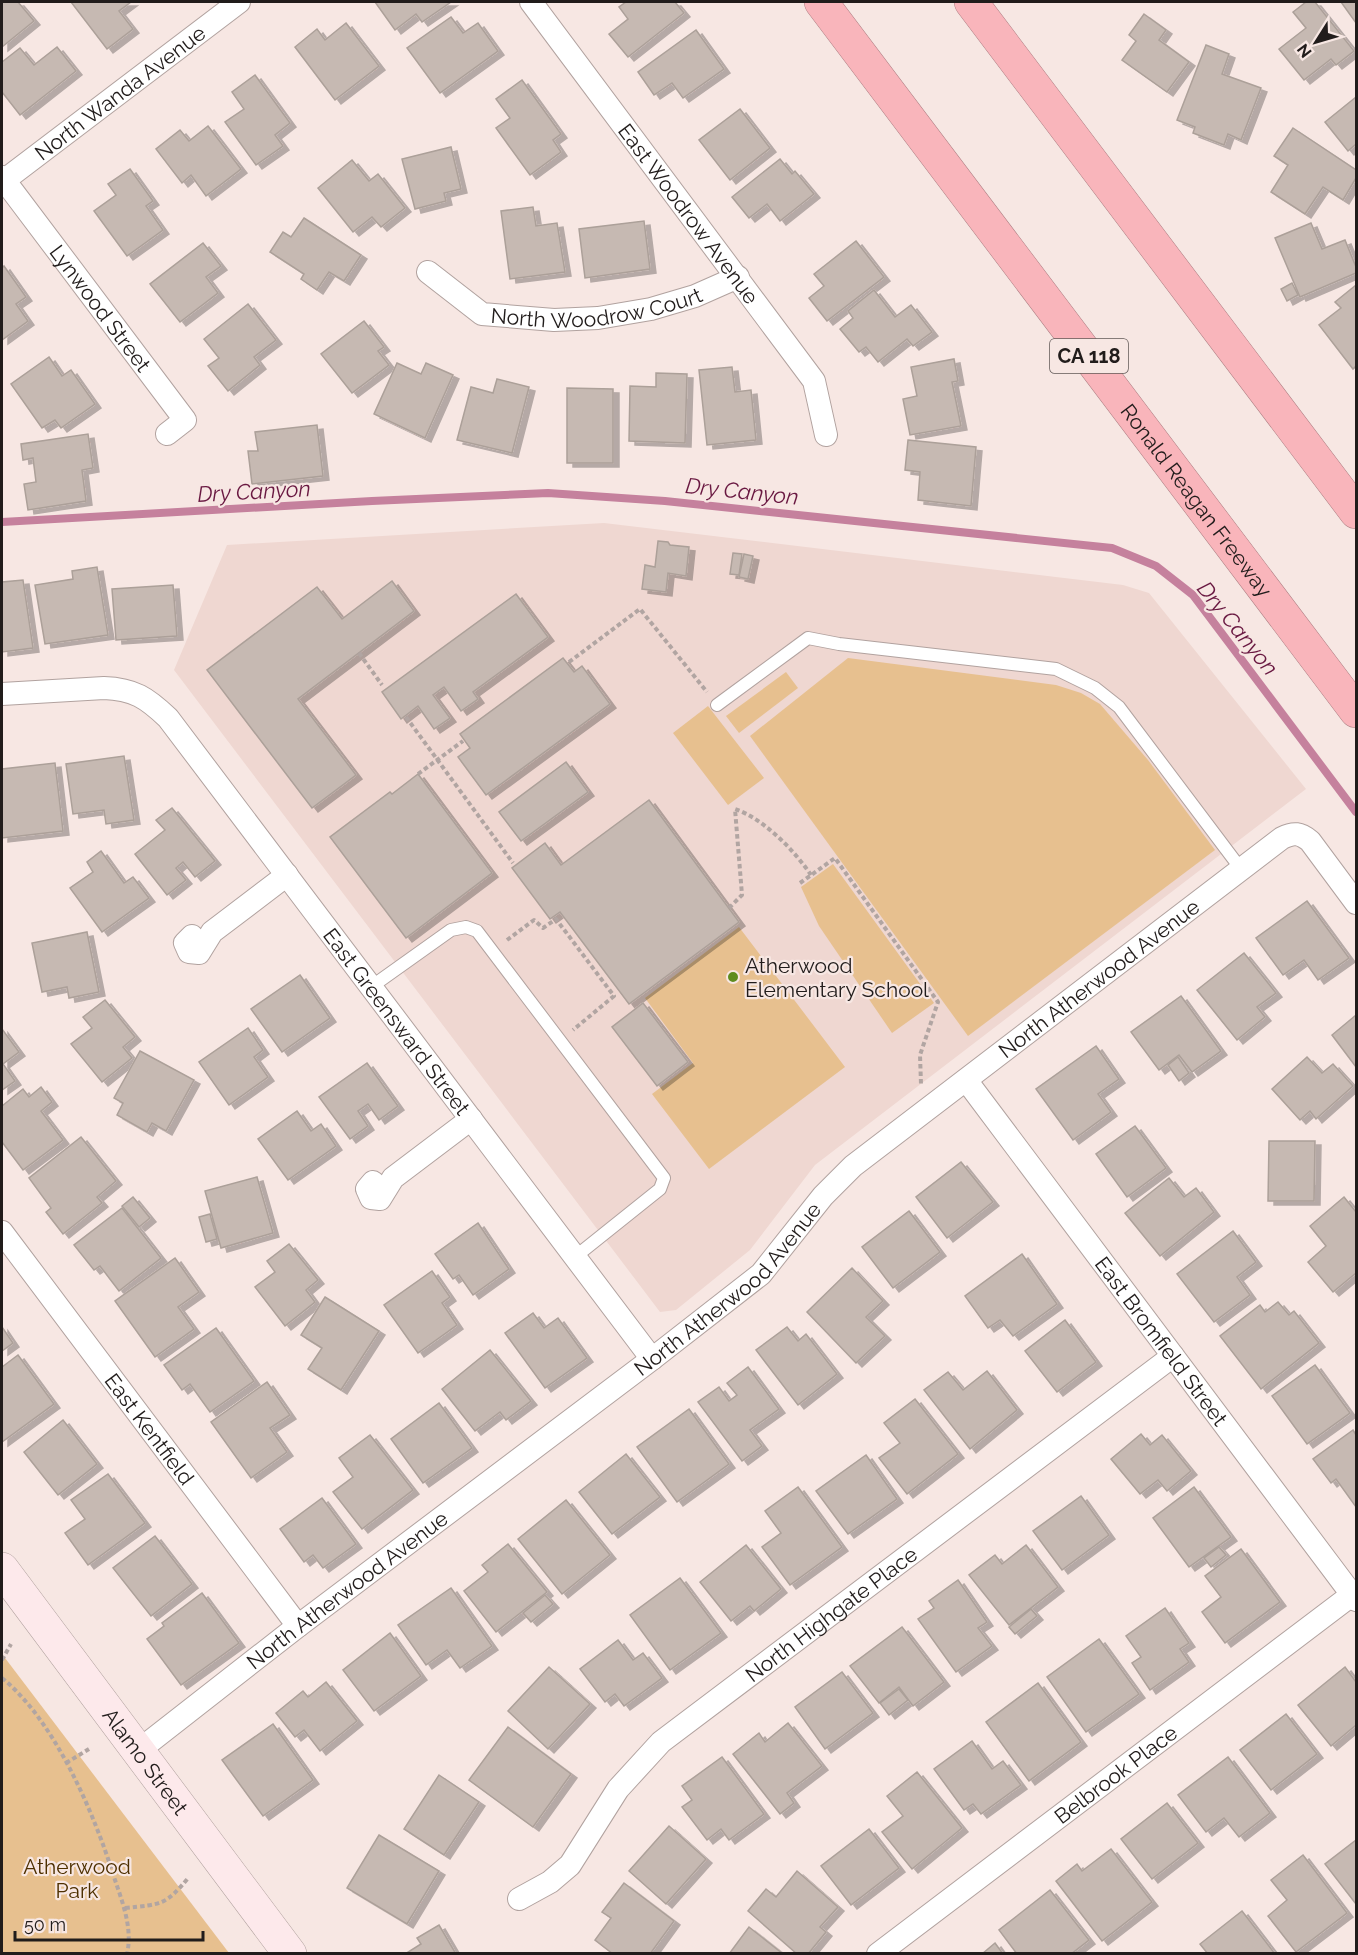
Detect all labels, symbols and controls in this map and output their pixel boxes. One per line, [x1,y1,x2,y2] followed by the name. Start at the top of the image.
[1286,12,1346,72] north arrow
[30,20,210,165] street label: North Wanda Avenue
[1293,40,1316,61] text: N
[613,118,764,309] street label: East Woodrow Avenue
[45,240,156,376] street label: Lynwood Street
[490,282,706,333] street label: North Woodrow Court
[1050,339,1128,373] road number: CA 118
[1116,399,1278,602] street label: Ronald Reagan Freeway
[684,472,800,510] water label: Dry Canyon
[197,475,311,507] water label: Dry Canyon
[1192,576,1284,680] water label: Dry Canyon
[993,894,1204,1063] street label: North Atherwood Avenue
[318,923,476,1120] street label: East Greensward Street
[745,953,929,1002] place label: Atherwood Elementary School
[726,970,740,984] marker: Atherwood Elementary School
[629,1197,826,1381] street label: North Atherwood Avenue
[1090,1251,1233,1430] street label: East Bromfield Street
[100,1368,200,1489] street label: East Kentfield
[241,1505,452,1674] street label: North Atherwood Avenue
[740,1541,922,1687] street label: North Highgate Place
[98,1703,194,1819] street label: Alamo Street
[1049,1719,1182,1829] street label: Belbrook Place
[23,1854,131,1903] park label: Atherwood Park
[15,1904,202,1942] scale bar
[24,1914,66,1935] text: 50 m

